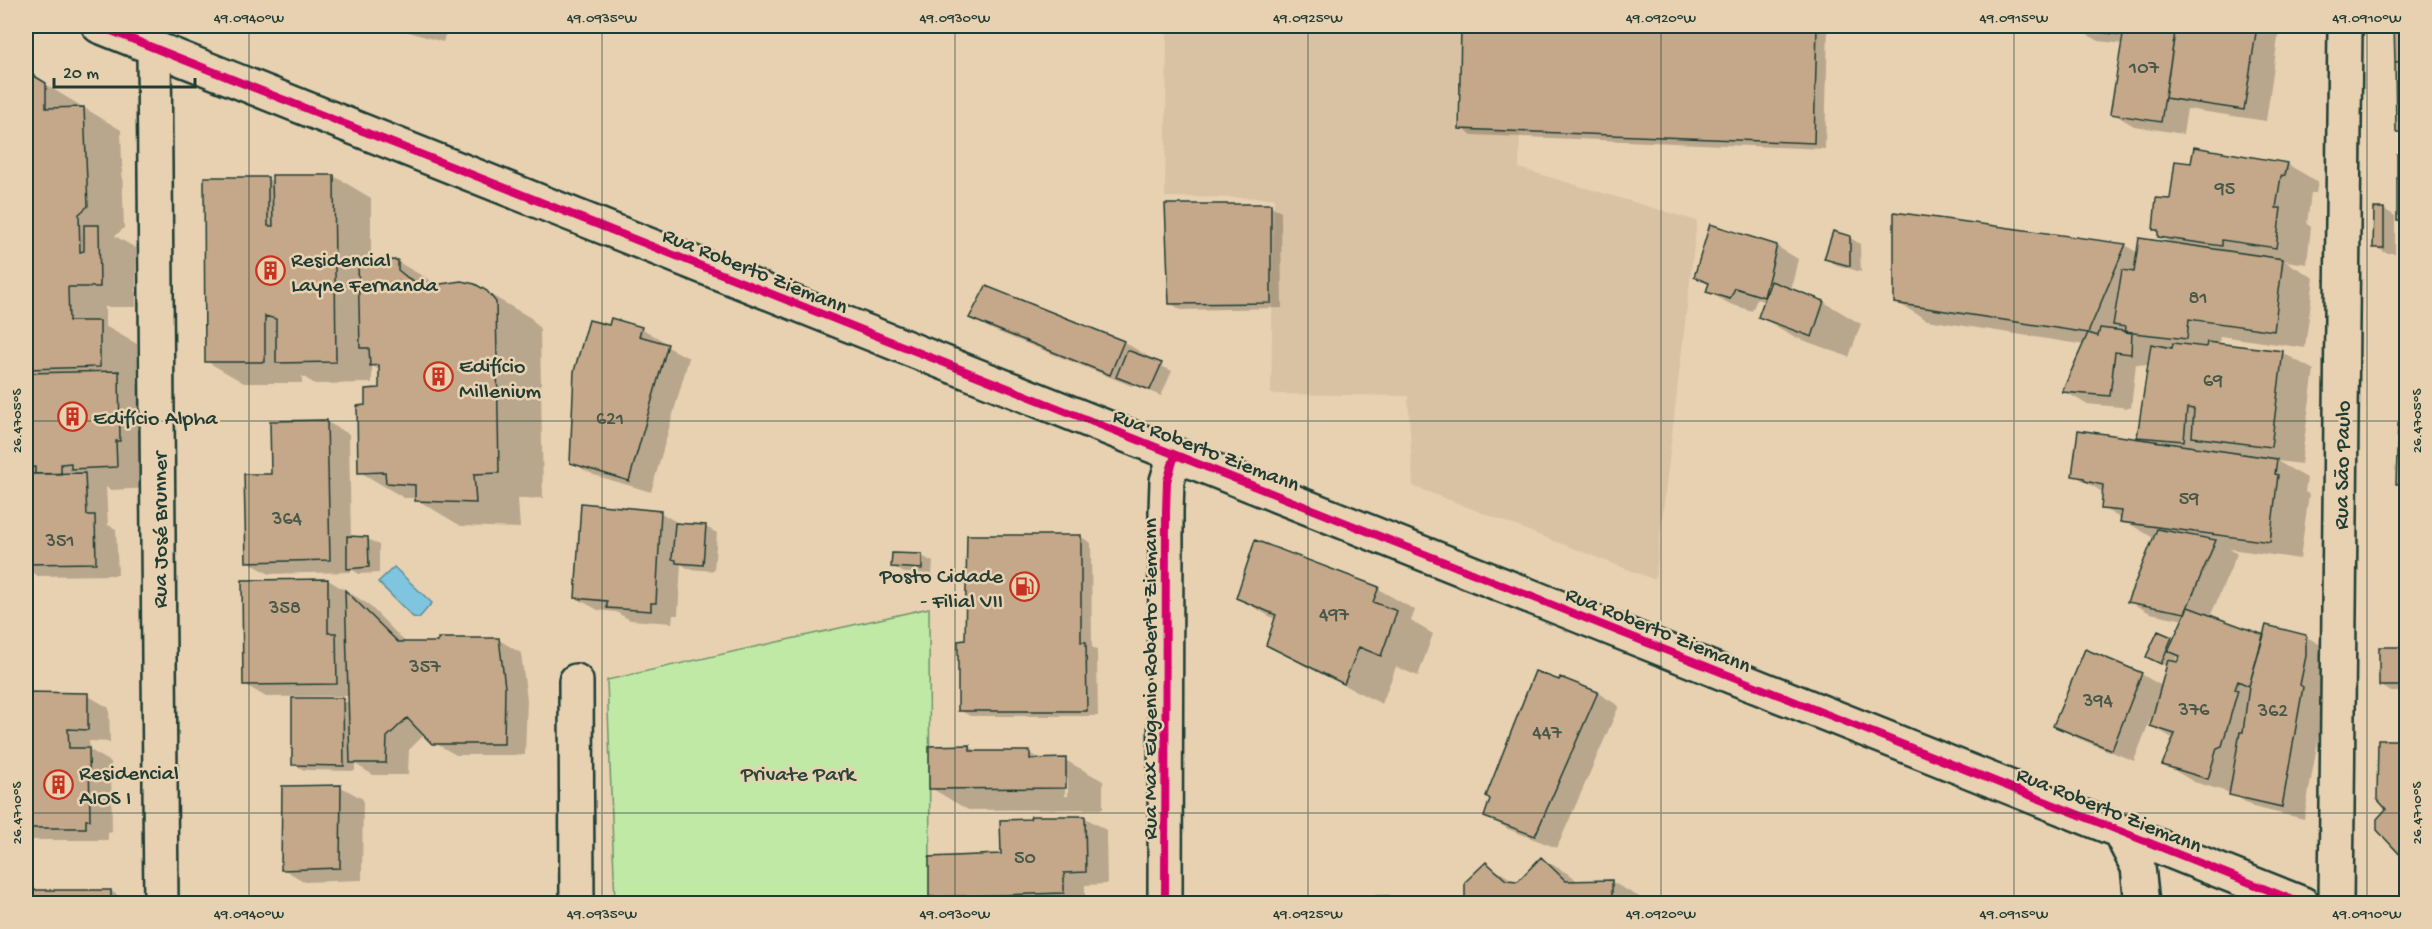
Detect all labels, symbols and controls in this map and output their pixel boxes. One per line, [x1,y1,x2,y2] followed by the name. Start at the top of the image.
[214,10,284,28] text: 49.0940°W
[567,10,638,28] text: 49.0935°W
[919,10,991,28] text: 49.0930°W
[1273,10,1343,28] text: 49.0925°W
[1626,10,1697,28] text: 49.0920°W
[1980,10,2049,28] text: 49.0915°W
[2332,10,2402,28] text: 49.0910°W
[54,51,195,89] scale bar
[2128,58,2160,81] house number: 107
[63,64,99,85] text: 20 m
[2214,179,2235,202] house number: 95
[658,224,852,322] street label: Rua Roberto Ziemann
[291,249,439,300] place label: Residencial Layne Fernanda
[254,255,286,287] building icon: Residencial Layne Fernanda
[2188,288,2208,311] house number: 81
[459,355,542,406] place label: Edifício Millenium
[422,361,454,393] building icon: Edifício Millenium
[2203,371,2223,394] house number: 69
[9,389,27,453] text: 26.4705°S
[2409,389,2427,453] text: 26.4705°S
[56,400,88,432] building icon: Edifício Alpha
[2330,400,2358,530] street label: Rua São Paulo
[1109,404,1303,499] street label: Rua Roberto Ziemann
[93,407,218,433] place label: Edifício Alpha
[596,409,624,432] house number: 621
[149,450,175,608] street label: Rua José Brunner
[2179,489,2199,512] house number: 59
[271,509,303,532] house number: 364
[1139,518,1165,840] street label: Rua Max Eugenio Roberto Ziemann
[45,531,74,554] house number: 351
[879,565,1004,616] place label: Posto Cidade - Filial VII
[1008,571,1040,603] fuel station icon: Posto Cidade - Filial VII
[1561,583,1755,681] street label: Rua Roberto Ziemann
[268,598,301,621] house number: 358
[1319,605,1350,628] house number: 497
[408,657,441,680] house number: 357
[2082,691,2113,714] house number: 394
[2178,700,2210,723] house number: 376
[2257,701,2288,724] house number: 362
[1532,723,1562,746] house number: 447
[79,762,179,813] place label: Residencial AIOS I
[740,763,857,789] park label: Private Park
[2012,763,2206,861] street label: Rua Roberto Ziemann
[42,768,74,800] building icon: Residencial AIOS I
[9,782,27,844] text: 26.4710°S
[2409,782,2427,844] text: 26.4710°S
[1014,848,1036,871] house number: 50
[214,906,284,924] text: 49.0940°W
[567,906,638,924] text: 49.0935°W
[919,906,991,924] text: 49.0930°W
[1273,906,1343,924] text: 49.0925°W
[1626,906,1697,924] text: 49.0920°W
[1980,906,2049,924] text: 49.0915°W
[2332,906,2402,924] text: 49.0910°W

